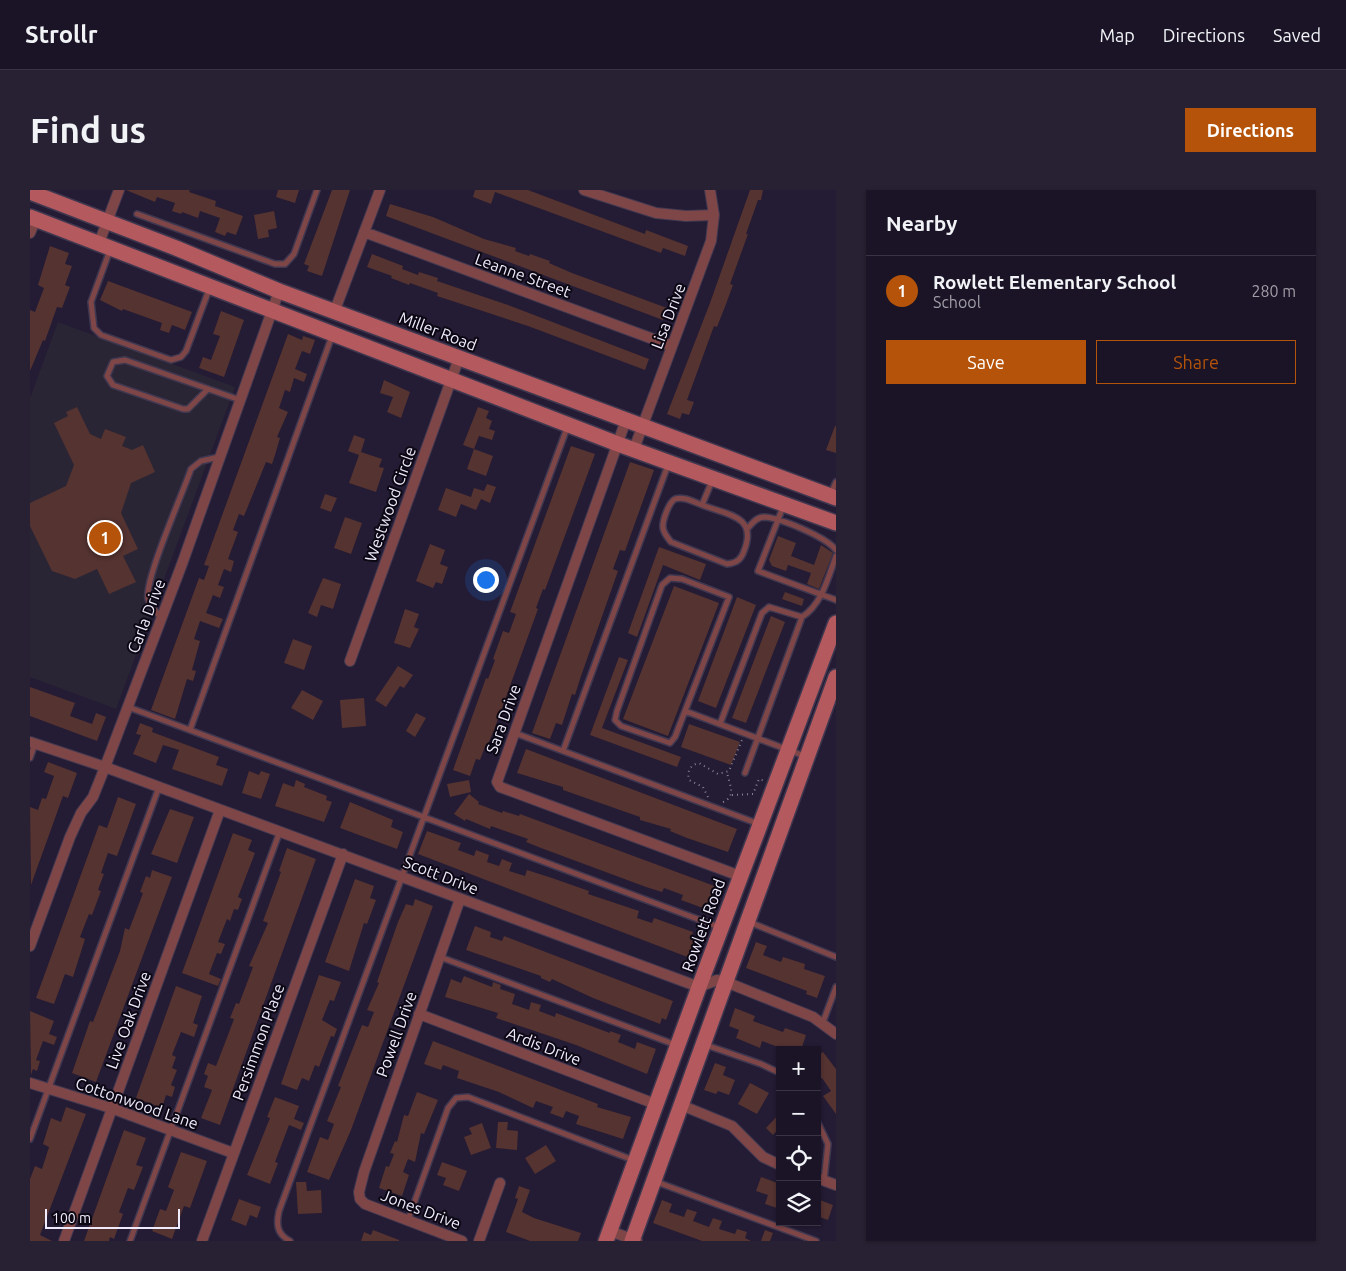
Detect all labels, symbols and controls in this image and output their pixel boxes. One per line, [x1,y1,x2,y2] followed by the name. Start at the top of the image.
[25,21,98,48] text: Strollr
[1099,25,1135,45] text: Map
[1163,25,1245,45] text: Directions
[1273,25,1321,45] text: Saved
[1185,108,1316,152] button: Directions
[30,110,146,150] text: Find us
[886,211,957,235] text: Nearby
[473,249,574,301] street label: Leanne Street
[933,271,1176,293] text: Rowlett Elementary School
[647,281,689,351] street label: Lisa Drive
[897,282,907,300] text: 1
[1251,282,1296,300] text: 280 m
[933,293,981,311] text: School
[397,308,479,354] street label: Miller Road
[886,340,1086,384] button: Save
[1096,340,1296,384] button: Share
[361,444,419,564] street label: Westwood Circle
[89,519,121,557] pin: 1
[473,567,499,593] your location
[124,576,168,656] street label: Carla Drive
[482,682,524,756] street label: Sara Drive
[401,852,481,898] street label: Scott Drive
[678,876,728,974] street label: Rowlett Road
[102,969,154,1071] street label: Live Oak Drive
[229,981,287,1103] street label: Persimmon Place
[372,989,420,1079] street label: Powell Drive
[504,1024,584,1068] street label: Ardis Drive
[776,1046,821,1226] map controls
[776,1046,821,1091] button: +
[73,1074,201,1132] street label: Cottonwood Lane
[776,1091,821,1136] button: −
[776,1136,821,1181] button: locate
[776,1181,821,1226] button: layers
[379,1186,463,1232] street label: Jones Drive
[45,1206,180,1229] scale bar
[52,1210,91,1226] text: 100 m

